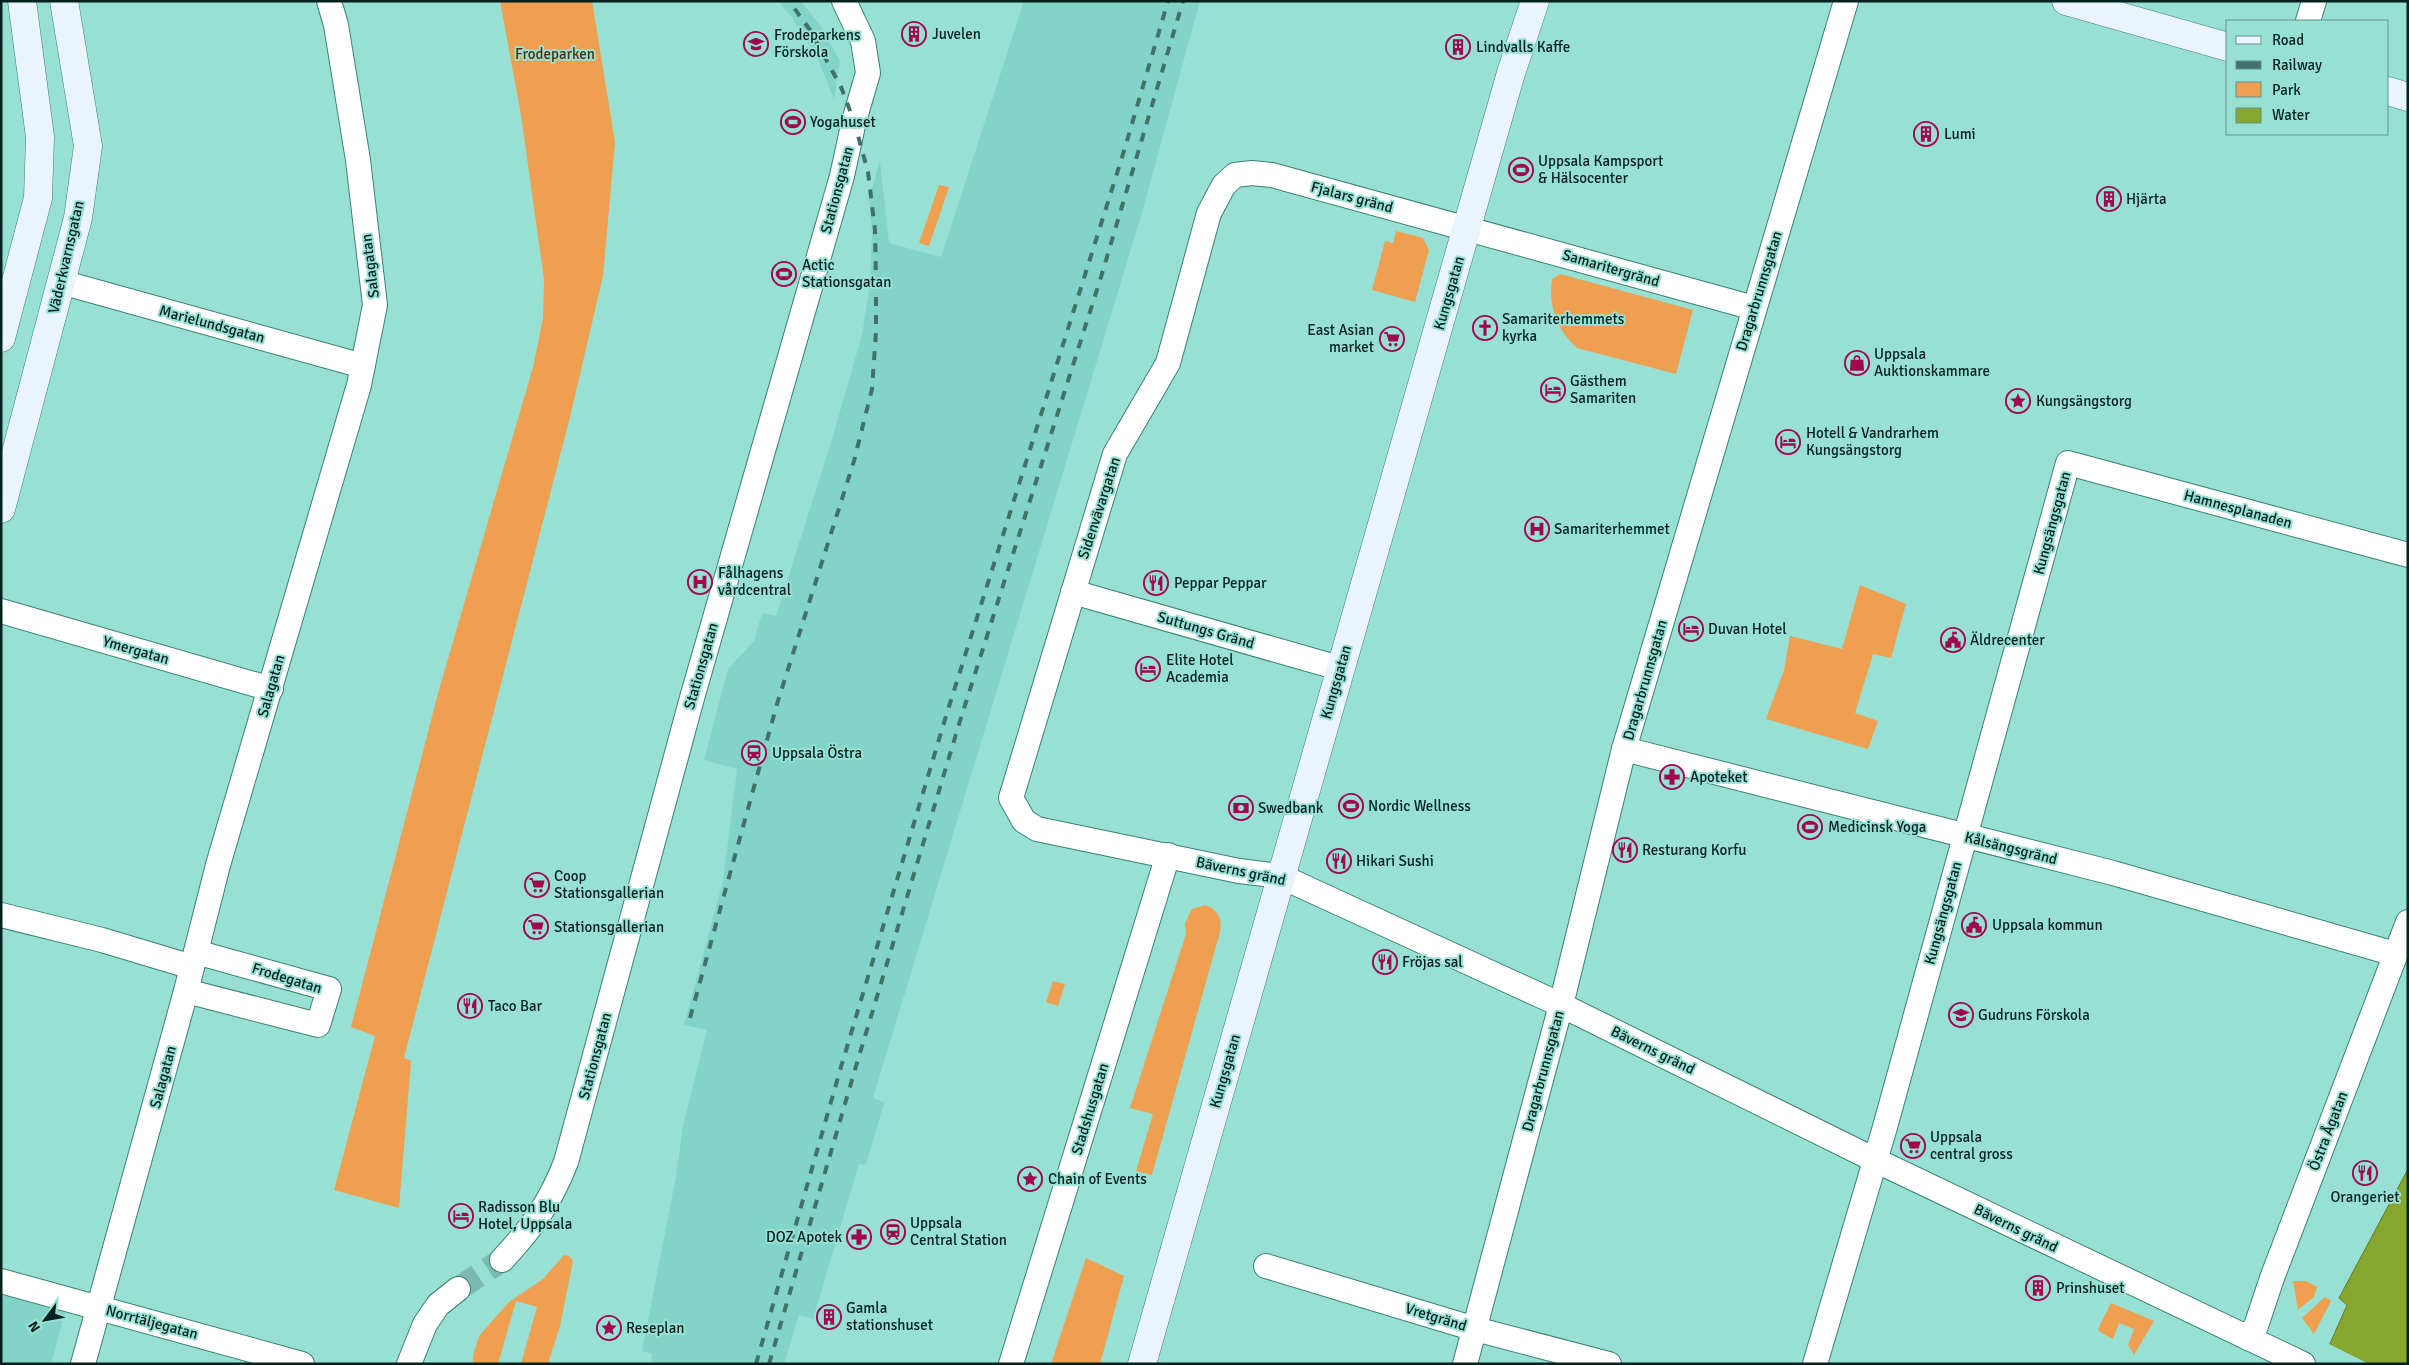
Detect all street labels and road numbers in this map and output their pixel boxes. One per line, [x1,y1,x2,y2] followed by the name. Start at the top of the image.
[817,144,857,236] street label: Stationsgatan
[1309,177,1395,217] street label: Fjalars gränd
[44,199,88,315] street label: Väderkvarnsgatan
[1732,229,1786,353] street label: Dragarbrunnsgatan
[357,233,383,299] street label: Salagatan
[1560,246,1662,290] street label: Samaritergränd
[1430,254,1468,332] street label: Kungsgatan
[157,301,267,347] street label: Marielundsgatan
[1074,455,1124,561] street label: Sidenvävargatan
[2030,469,2074,577] street label: Kungsängsgatan
[2182,486,2294,532] street label: Hamnesplanaden
[1155,608,1257,652] street label: Suttungs Gränd
[1619,618,1671,742] street label: Dragarbrunnsgatan
[680,621,722,711] street label: Stationsgatan
[101,632,171,668] street label: Ymergatan
[1317,643,1355,721] street label: Kungsgatan
[253,653,289,719] street label: Salagatan
[1963,828,2059,868] street label: Kålsängsgränd
[1195,853,1288,889] street label: Bäverns gränd
[1921,859,1965,967] street label: Kungsängsgatan
[250,959,324,997] street label: Frodegatan
[1518,1008,1568,1134] street label: Dragarbrunnsgatan
[575,1010,615,1102] street label: Stationsgatan
[1608,1022,1698,1078] street label: Bäverns gränd
[1206,1032,1244,1110] street label: Kungsgatan
[146,1044,180,1110] street label: Salagatan
[1068,1061,1112,1157] street label: Stadshusgatan
[2305,1089,2351,1173] street label: Östra Ågatan
[1971,1200,2061,1256] street label: Bäverns gränd
[1403,1299,1469,1335] street label: Vretgränd
[104,1301,200,1343] street label: Norrtäljegatan

